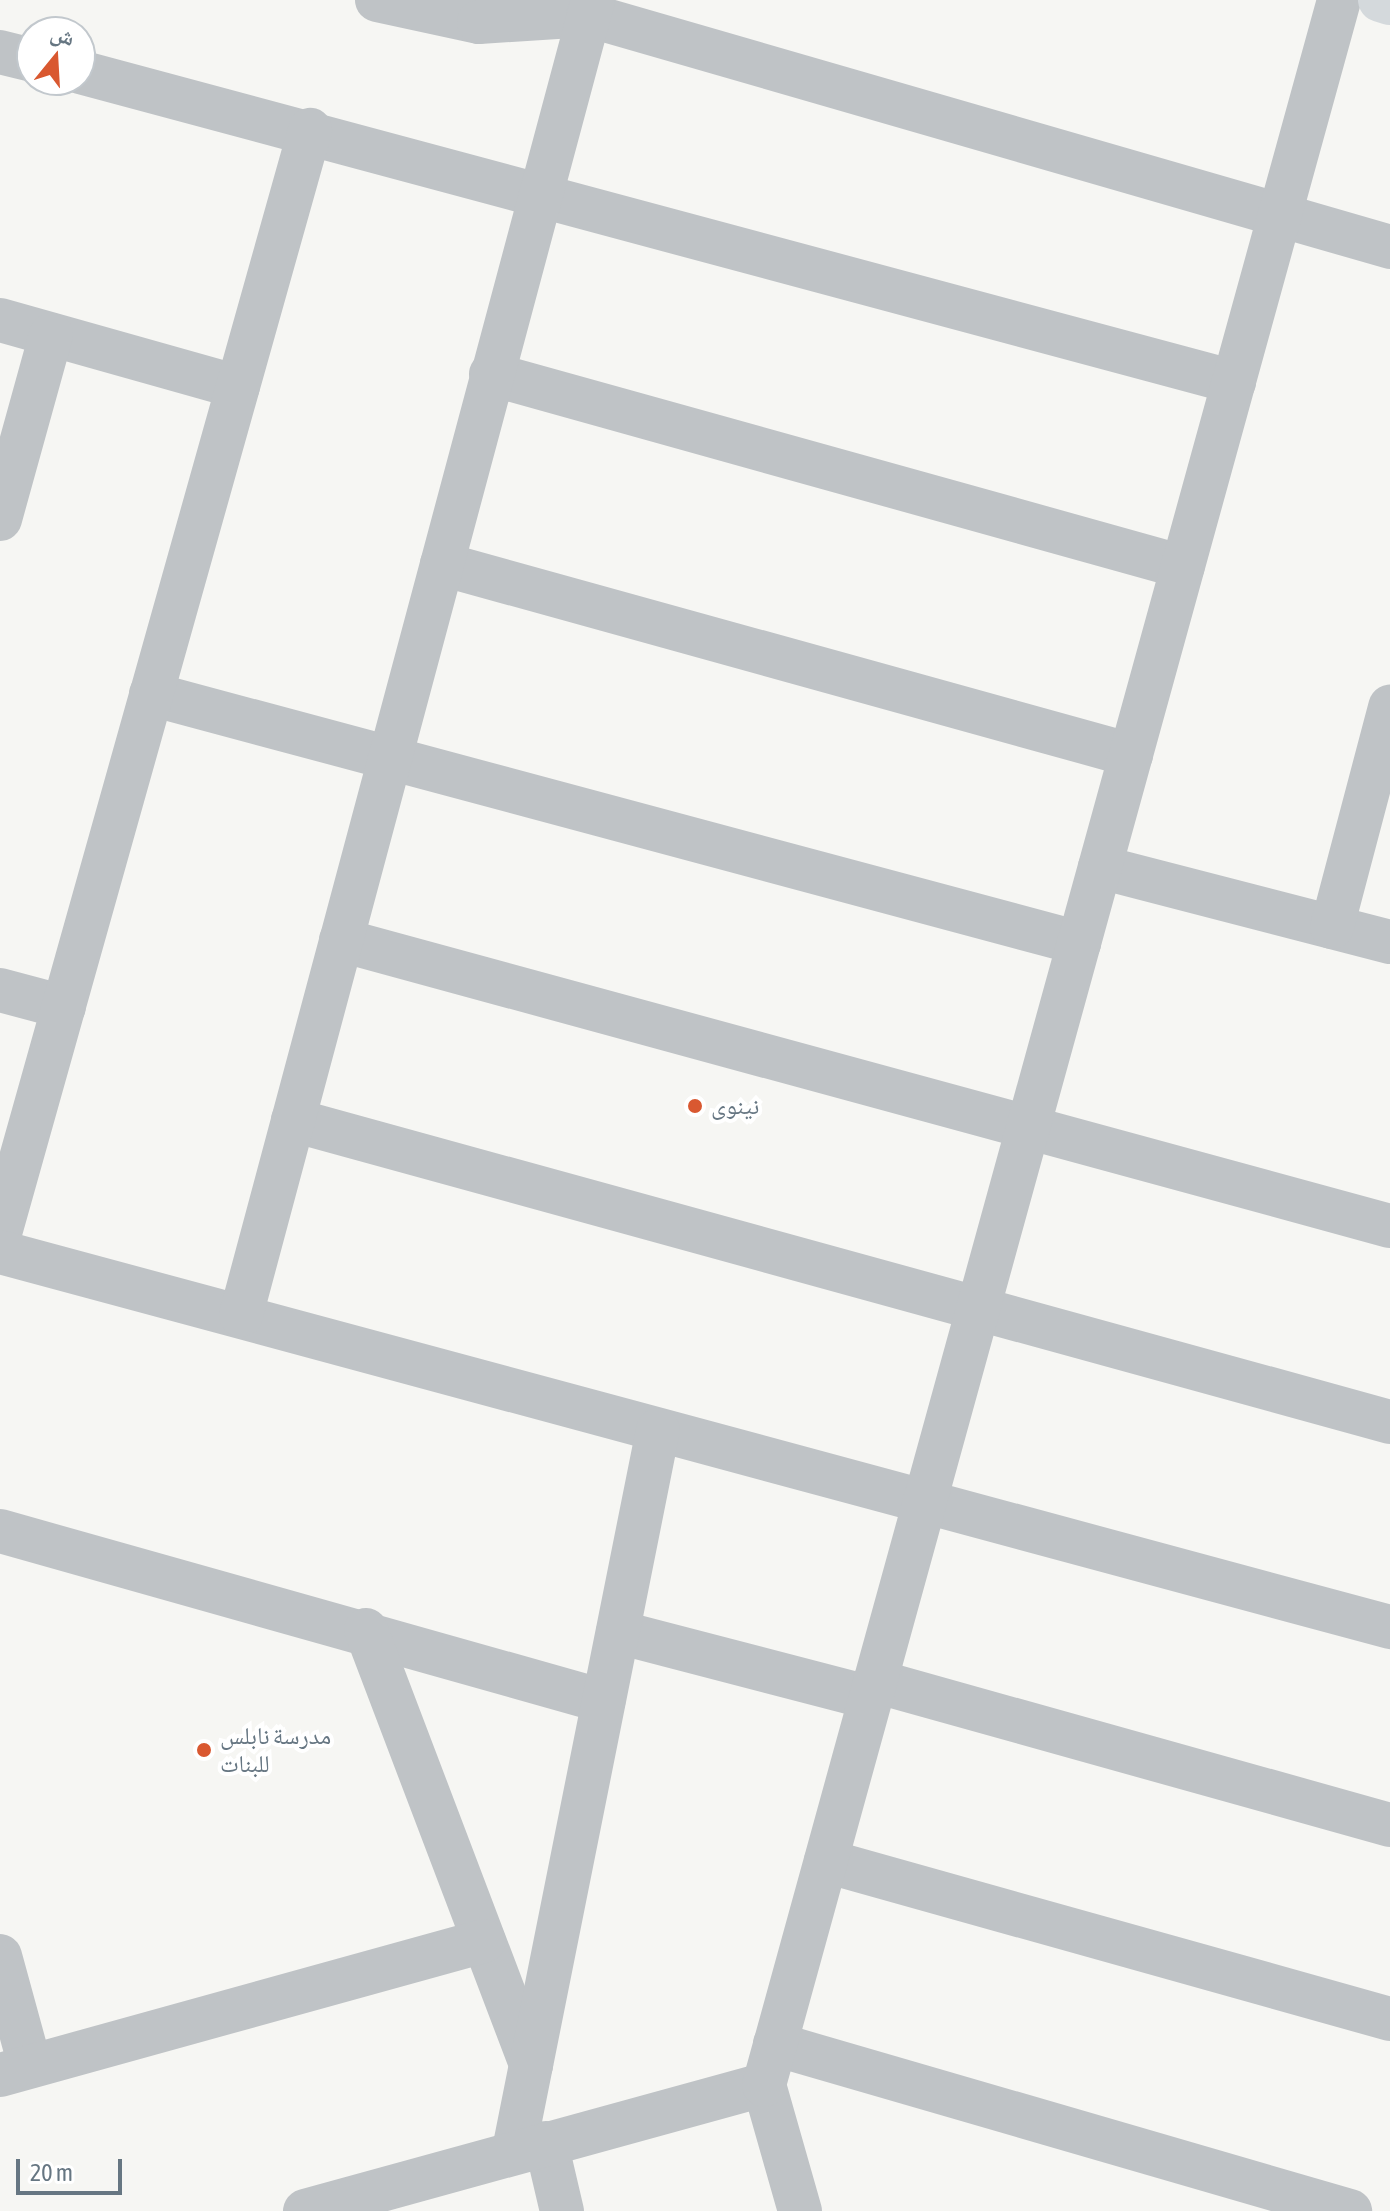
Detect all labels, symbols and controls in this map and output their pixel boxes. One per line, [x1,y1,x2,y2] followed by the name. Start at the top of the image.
[16,16,96,96] north arrow
[48,19,78,51] text: ش
[711,1092,759,1120] place label: نينوى
[686,1097,704,1115] marker: نينوى
[220,1722,331,1778] place label: مدرسة نابلس للبنات
[195,1741,213,1759] marker: مدرسة نابلس للبنات
[20,2143,126,2193] scale bar
[30,2159,73,2186] text: 20 m

